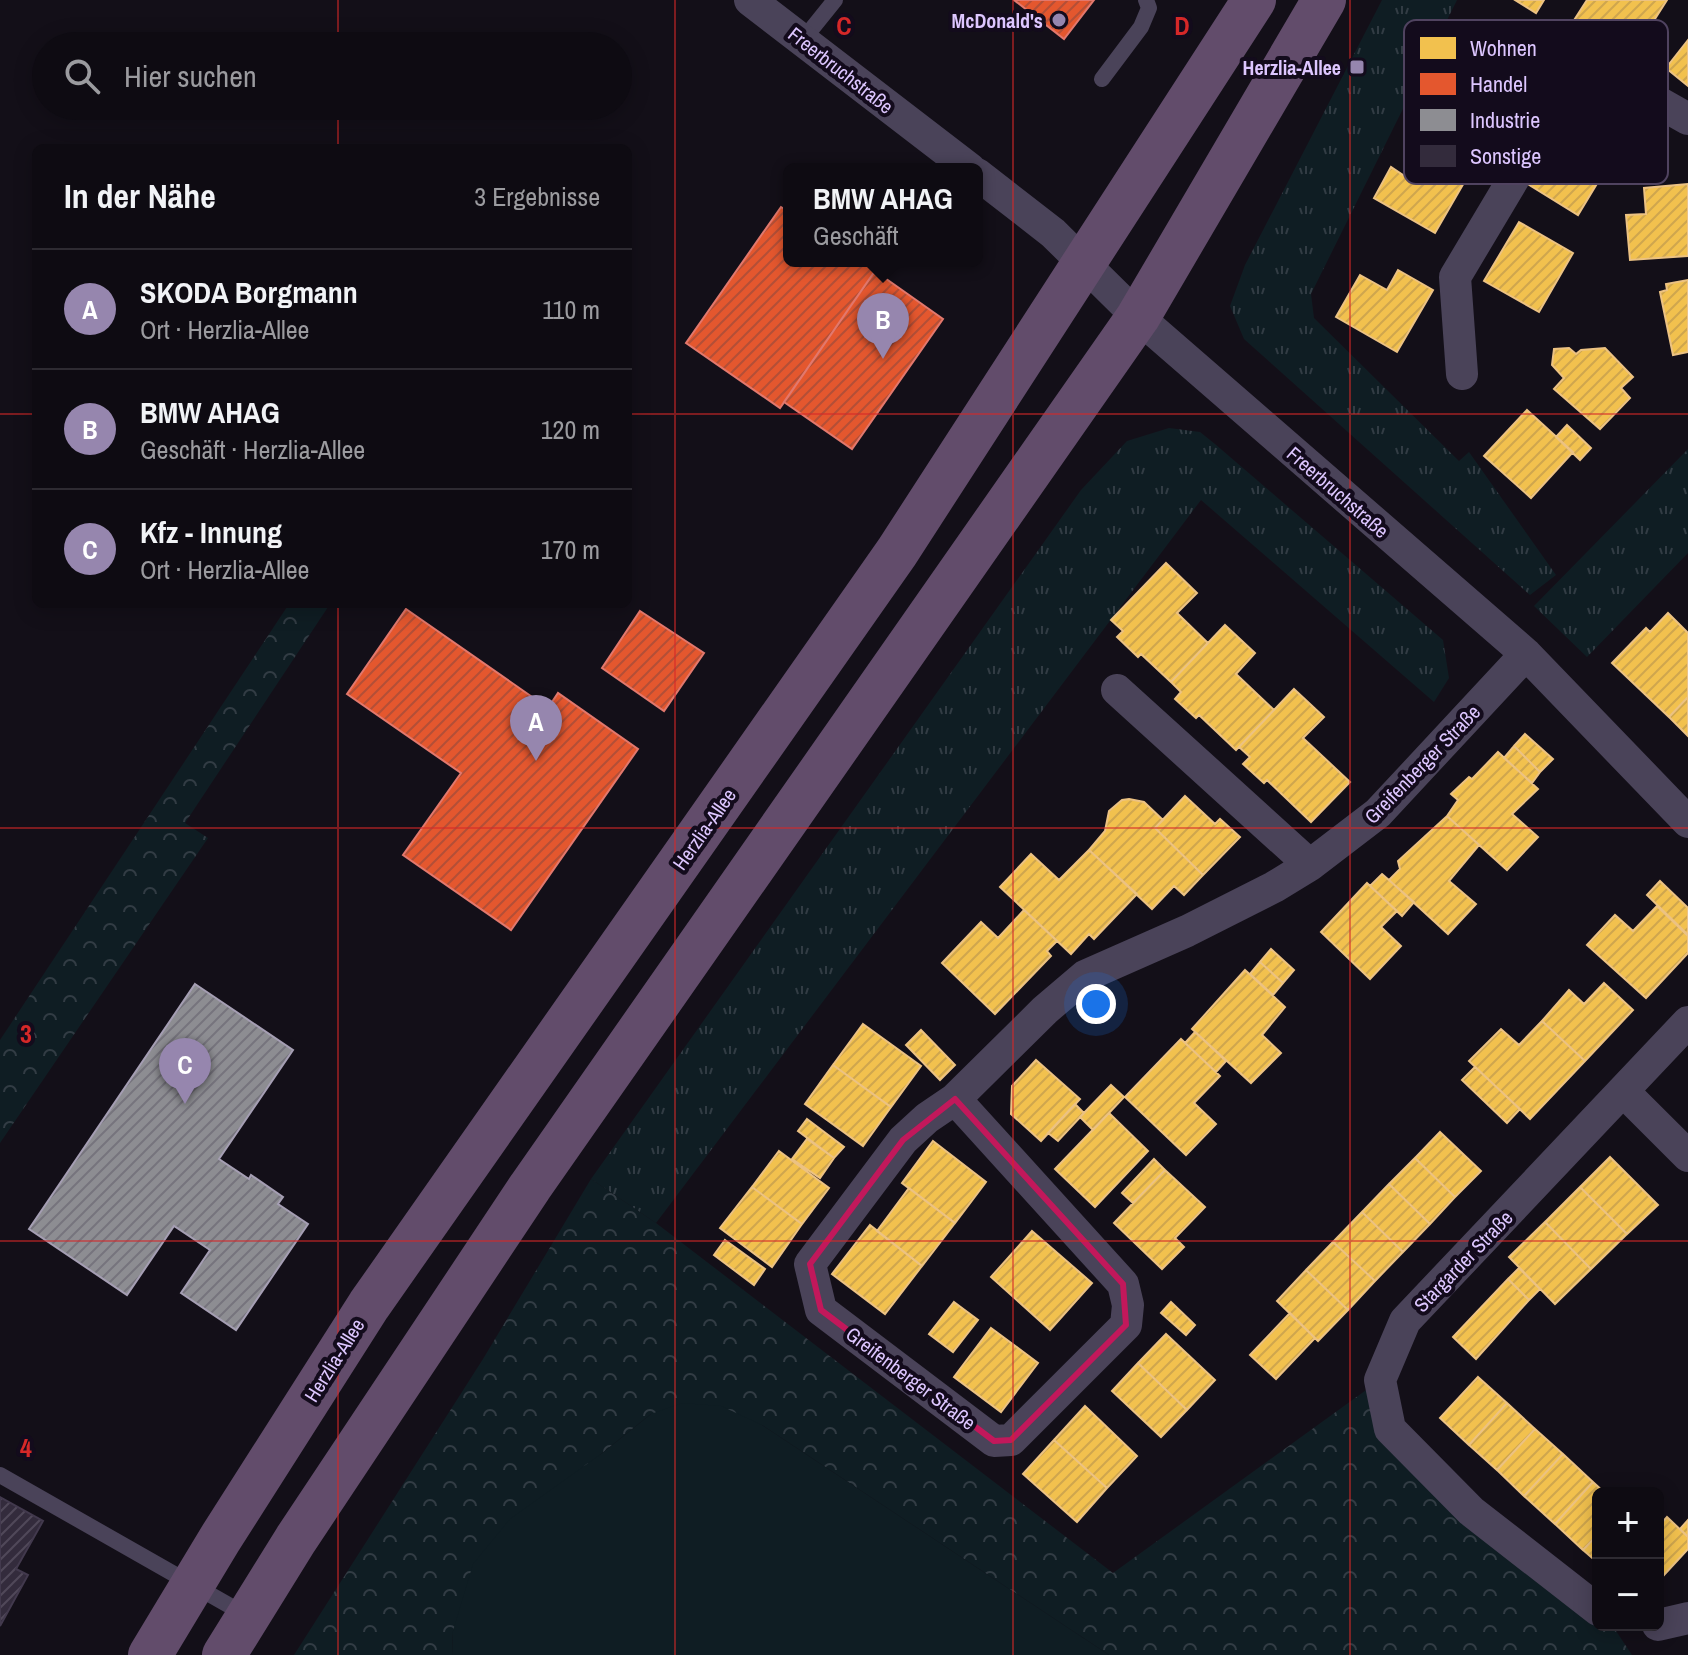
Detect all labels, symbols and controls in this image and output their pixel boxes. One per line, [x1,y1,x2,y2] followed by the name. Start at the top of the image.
[952,7,1043,34] place label: McDonald's
[836,8,852,43] text: C
[1174,8,1190,43] text: D
[1050,11,1068,29] marker: McDonald's
[783,20,899,120] street label: Freerbruchstraße
[1404,20,1668,184] legend
[32,32,632,120] search box
[1470,33,1537,63] text: Wohnen
[60,54,104,98] icon: search
[1243,54,1341,81] place label: Herzlia-Allee
[124,56,257,96] text: Hier suchen
[1348,58,1366,76] marker: Herzlia-Allee
[1470,69,1527,99] text: Handel
[1470,105,1540,135] text: Industrie
[1470,141,1541,171] text: Sonstige
[783,163,983,267] popup
[64,173,216,219] text: In der Nähe
[813,178,953,218] text: BMW AHAG
[474,179,600,214] text: 3 Ergebnisse
[813,218,898,253] text: Geschäft
[140,272,358,312] text: SKODA Borgmann
[82,292,98,327] text: A
[542,292,600,327] text: 110 m
[857,293,909,359] pin: B
[140,312,309,347] text: Ort · Herzlia-Allee
[140,392,280,432] text: BMW AHAG
[82,412,98,447] text: B
[541,412,600,447] text: 120 m
[140,432,365,467] text: Geschäft · Herzlia-Allee
[1281,440,1395,544] street label: Freerbruchstraße
[140,512,282,552] text: Kfz - Innung
[82,532,98,567] text: C
[541,532,600,567] text: 170 m
[140,552,309,587] text: Ort · Herzlia-Allee
[510,695,562,761] pin: A
[1358,699,1486,829] street label: Greifenberger Straße
[666,783,742,875] street label: Herzlia-Allee
[1076,984,1116,1024] your location
[20,1016,32,1051] text: 3
[159,1038,211,1104] pin: C
[1408,1204,1518,1318] street label: Stargarder Straße
[298,1313,370,1407] street label: Herzlia-Allee
[841,1320,981,1436] street label: Greifenberger Straße
[20,1430,32,1465] text: 4
[1592,1487,1664,1631] map controls
[1592,1487,1664,1559] button: +
[1592,1559,1664,1631] button: −

